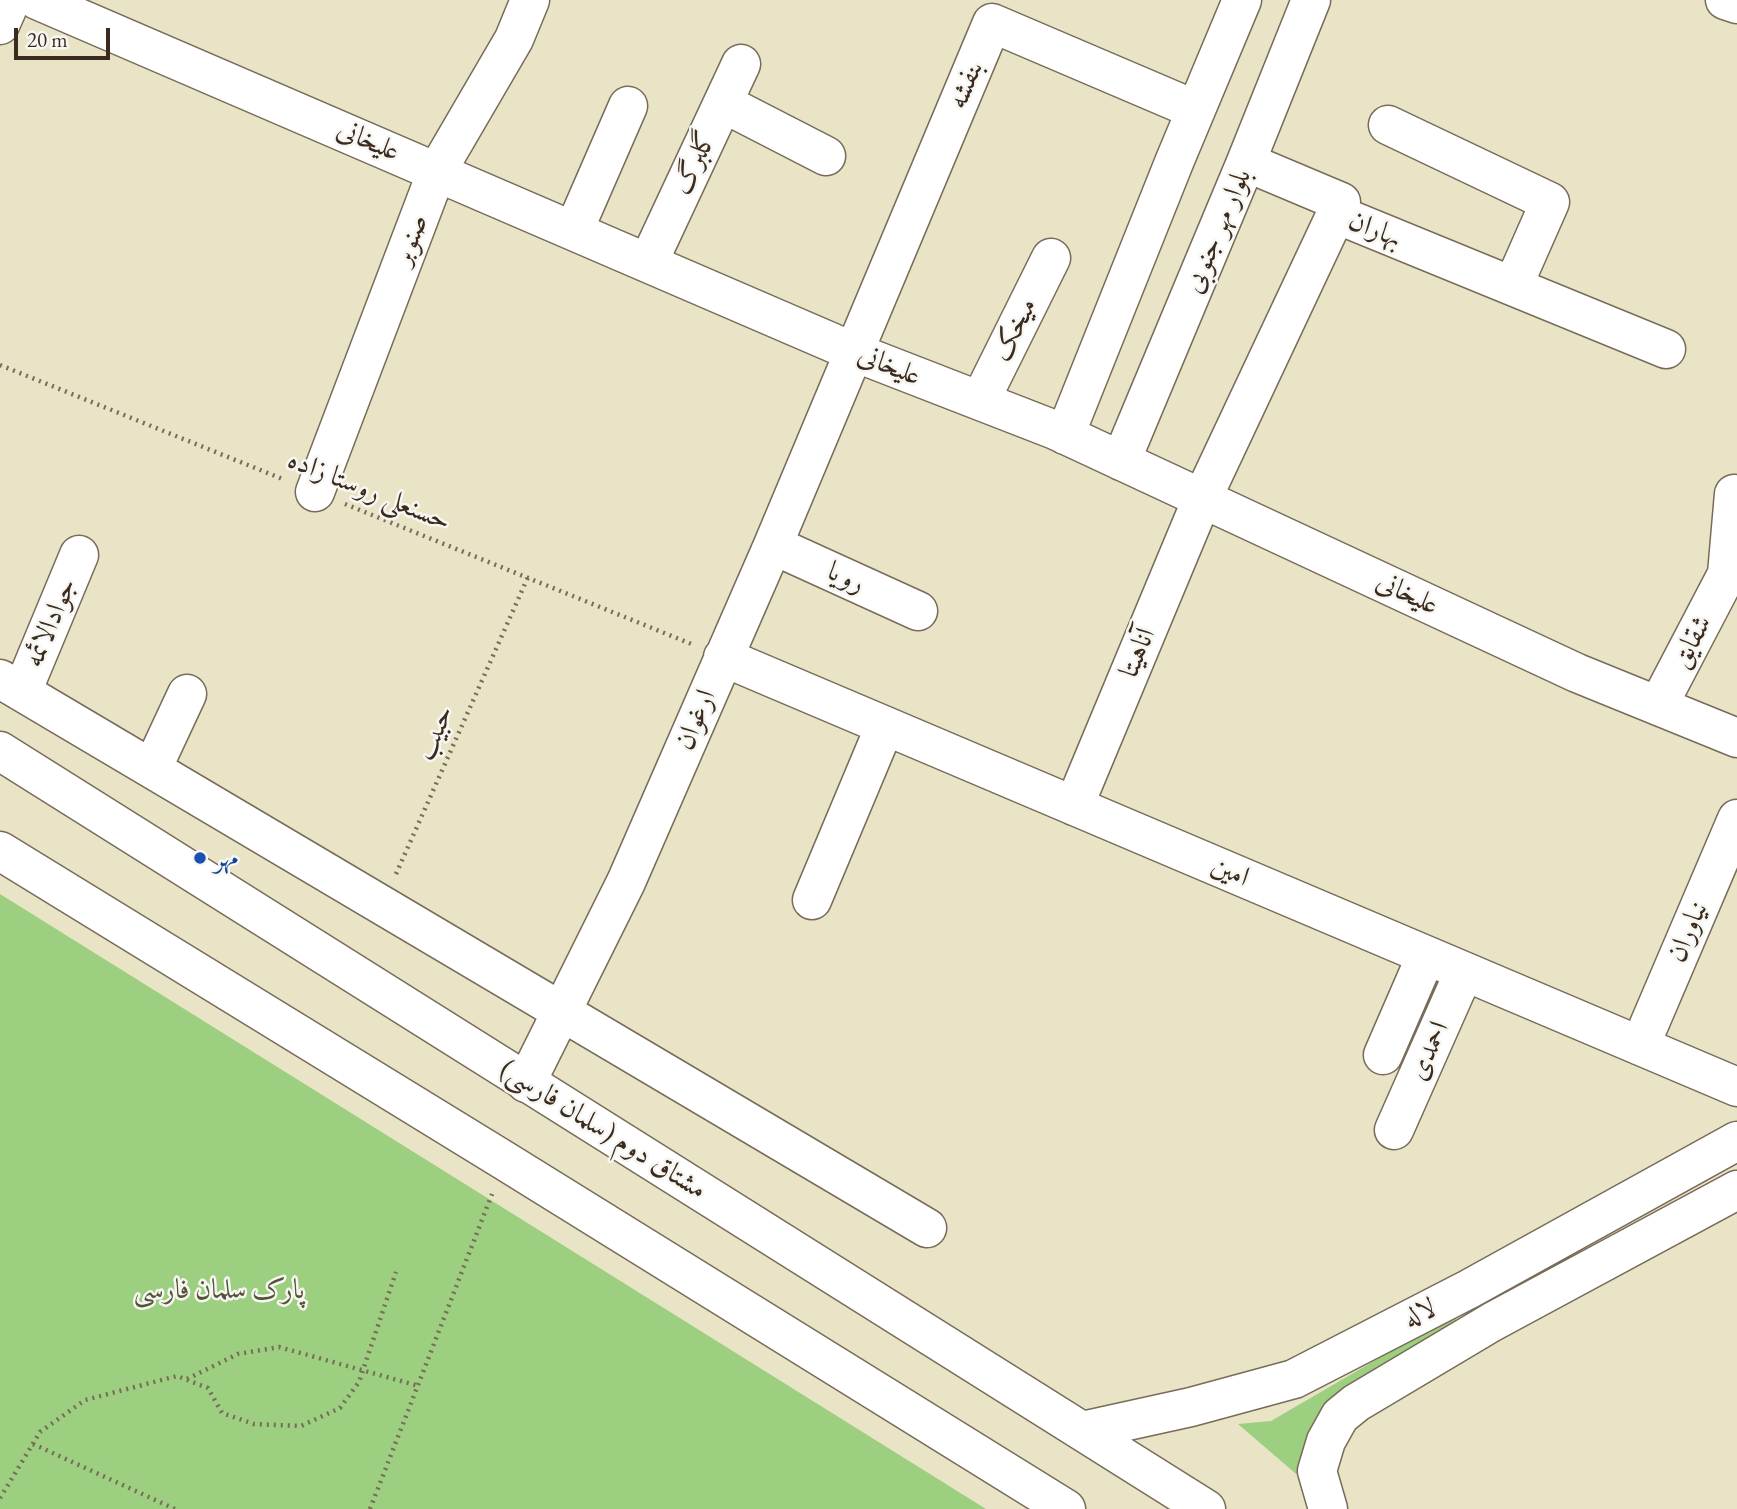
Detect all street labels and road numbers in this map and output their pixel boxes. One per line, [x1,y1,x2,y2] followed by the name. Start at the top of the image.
[941,56,991,114] street label: بنفشه
[331,113,405,169] street label: علیخانی
[666,126,724,200] street label: گلبرگ
[1177,164,1259,298] street label: بلوار مهر جنوبی
[1343,204,1407,256] street label: بهاران
[386,210,436,270] street label: صنوبر
[985,293,1045,367] street label: میخک
[852,338,926,394] street label: علیخانی
[283,443,455,539] street label: حسنعلی روستا زاده
[822,555,870,601] street label: رویا
[1370,565,1444,623] street label: علیخانی
[17,573,85,673] street label: جوادالائمه
[1664,610,1720,674] street label: شقایق
[1113,623,1163,683] street label: آناهیتا
[668,685,724,755] street label: ارغوان
[408,700,462,766] street label: حبیب
[1206,849,1254,895] street label: امین
[1660,896,1716,968] street label: نیاوران
[1401,1016,1457,1086] street label: احمدی
[493,1053,713,1207] street label: مشتاق دوم (سلمان فارسی)
[1398,1291,1442,1337] street label: لاله

